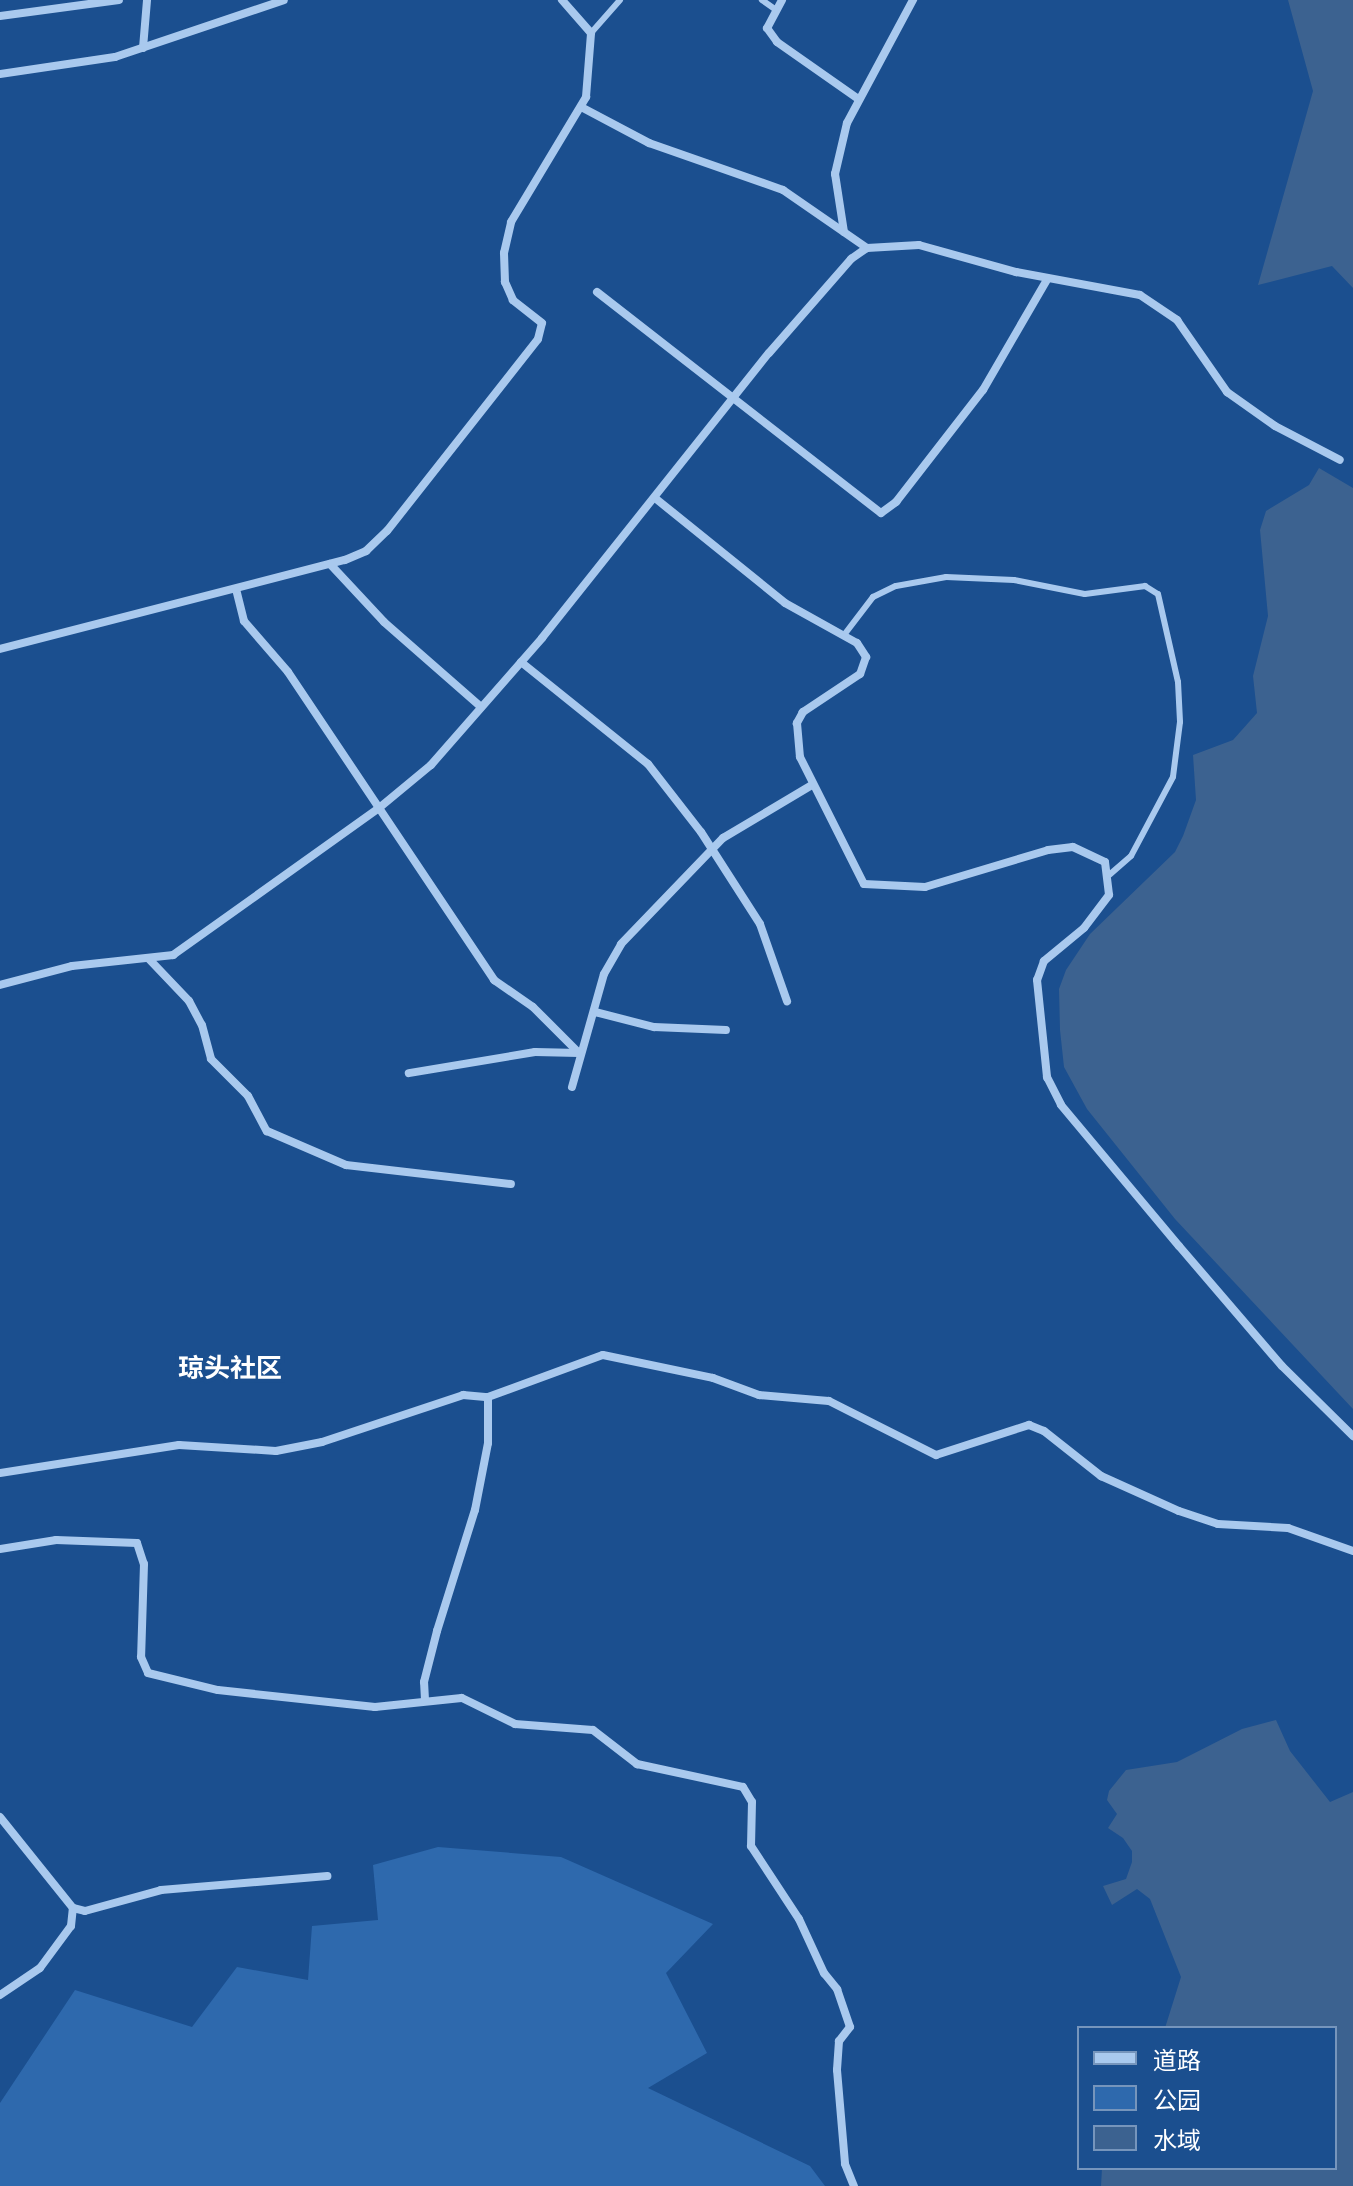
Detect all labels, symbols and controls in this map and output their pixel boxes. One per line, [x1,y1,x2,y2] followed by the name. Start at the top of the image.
[178,1351,282,1383] district label: 琼头社区
[1077,2026,1337,2170] legend
[1153,2045,1201,2074] text: 道路
[1153,2085,1201,2114] text: 公园
[1153,2125,1201,2154] text: 水域

